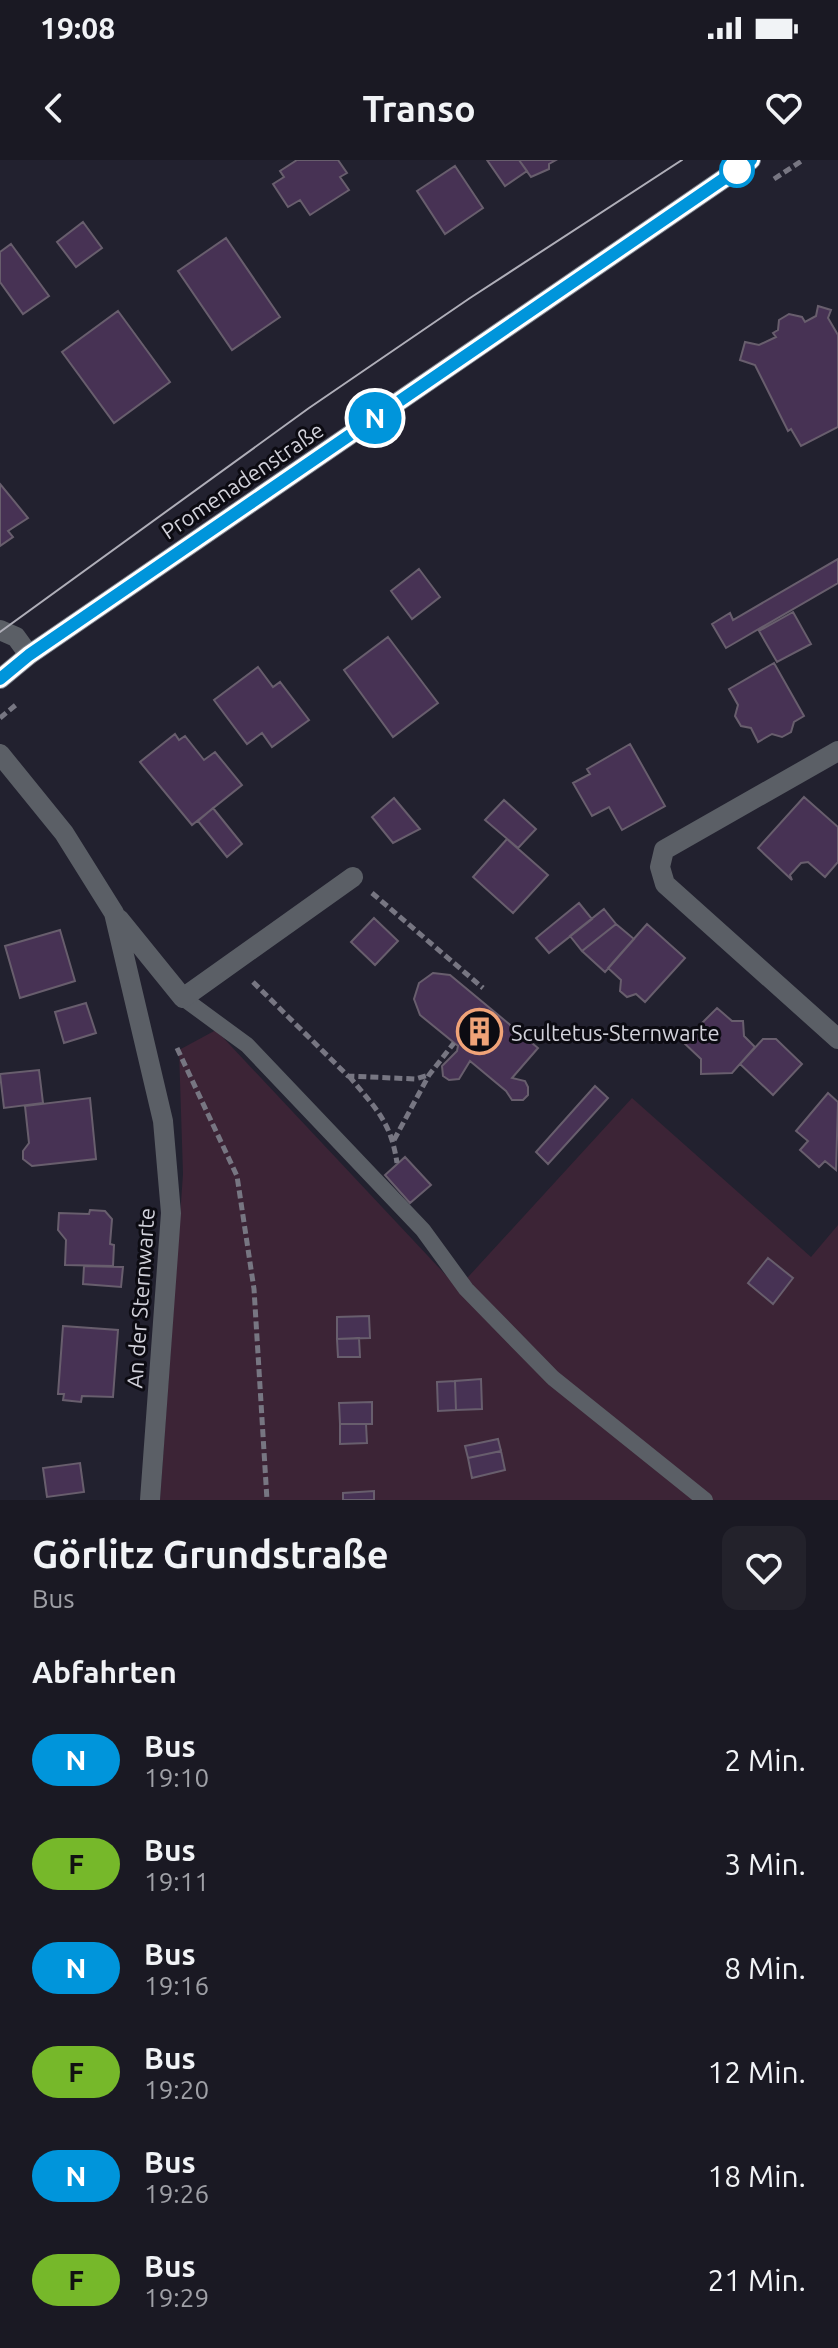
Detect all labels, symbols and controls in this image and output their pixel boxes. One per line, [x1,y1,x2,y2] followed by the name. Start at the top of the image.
[40,11,115,45] text: 19:08
[32,86,76,130] icon: back
[762,86,806,130] icon: heart
[362,88,476,129] text: Transo
[720,153,754,187] unlabelled marker
[349,392,401,444] line badge: N
[365,402,385,433] text: N
[156,416,328,544] street label: Promenadenstraße
[456,1008,504,1056] building icon: Scultetus-Sternwarte
[511,1020,720,1045] place label: Scultetus-Sternwarte
[121,1207,159,1389] street label: An der Sternwarte
[722,1526,806,1610] button: heart
[32,1533,389,1575] text: Görlitz Grundstraße
[32,1584,75,1613] text: Bus
[32,1655,177,1689] text: Abfahrten
[144,1729,196,1763] text: Bus
[724,1743,806,1777] text: 2 Min.
[66,1744,86,1775] text: N
[144,1763,209,1792] text: 19:10
[144,1833,196,1867] text: Bus
[724,1847,806,1881] text: 3 Min.
[68,1848,84,1879] text: F
[144,1867,209,1896] text: 19:11
[144,1937,196,1971] text: Bus
[724,1951,806,1985] text: 8 Min.
[66,1952,86,1983] text: N
[144,1971,209,2000] text: 19:16
[144,2041,196,2075] text: Bus
[707,2055,806,2089] text: 12 Min.
[68,2056,84,2087] text: F
[144,2075,209,2104] text: 19:20
[144,2145,196,2179] text: Bus
[707,2159,806,2193] text: 18 Min.
[66,2160,86,2191] text: N
[144,2179,209,2208] text: 19:26
[144,2249,196,2283] text: Bus
[707,2263,806,2297] text: 21 Min.
[68,2264,84,2295] text: F
[144,2283,209,2312] text: 19:29

